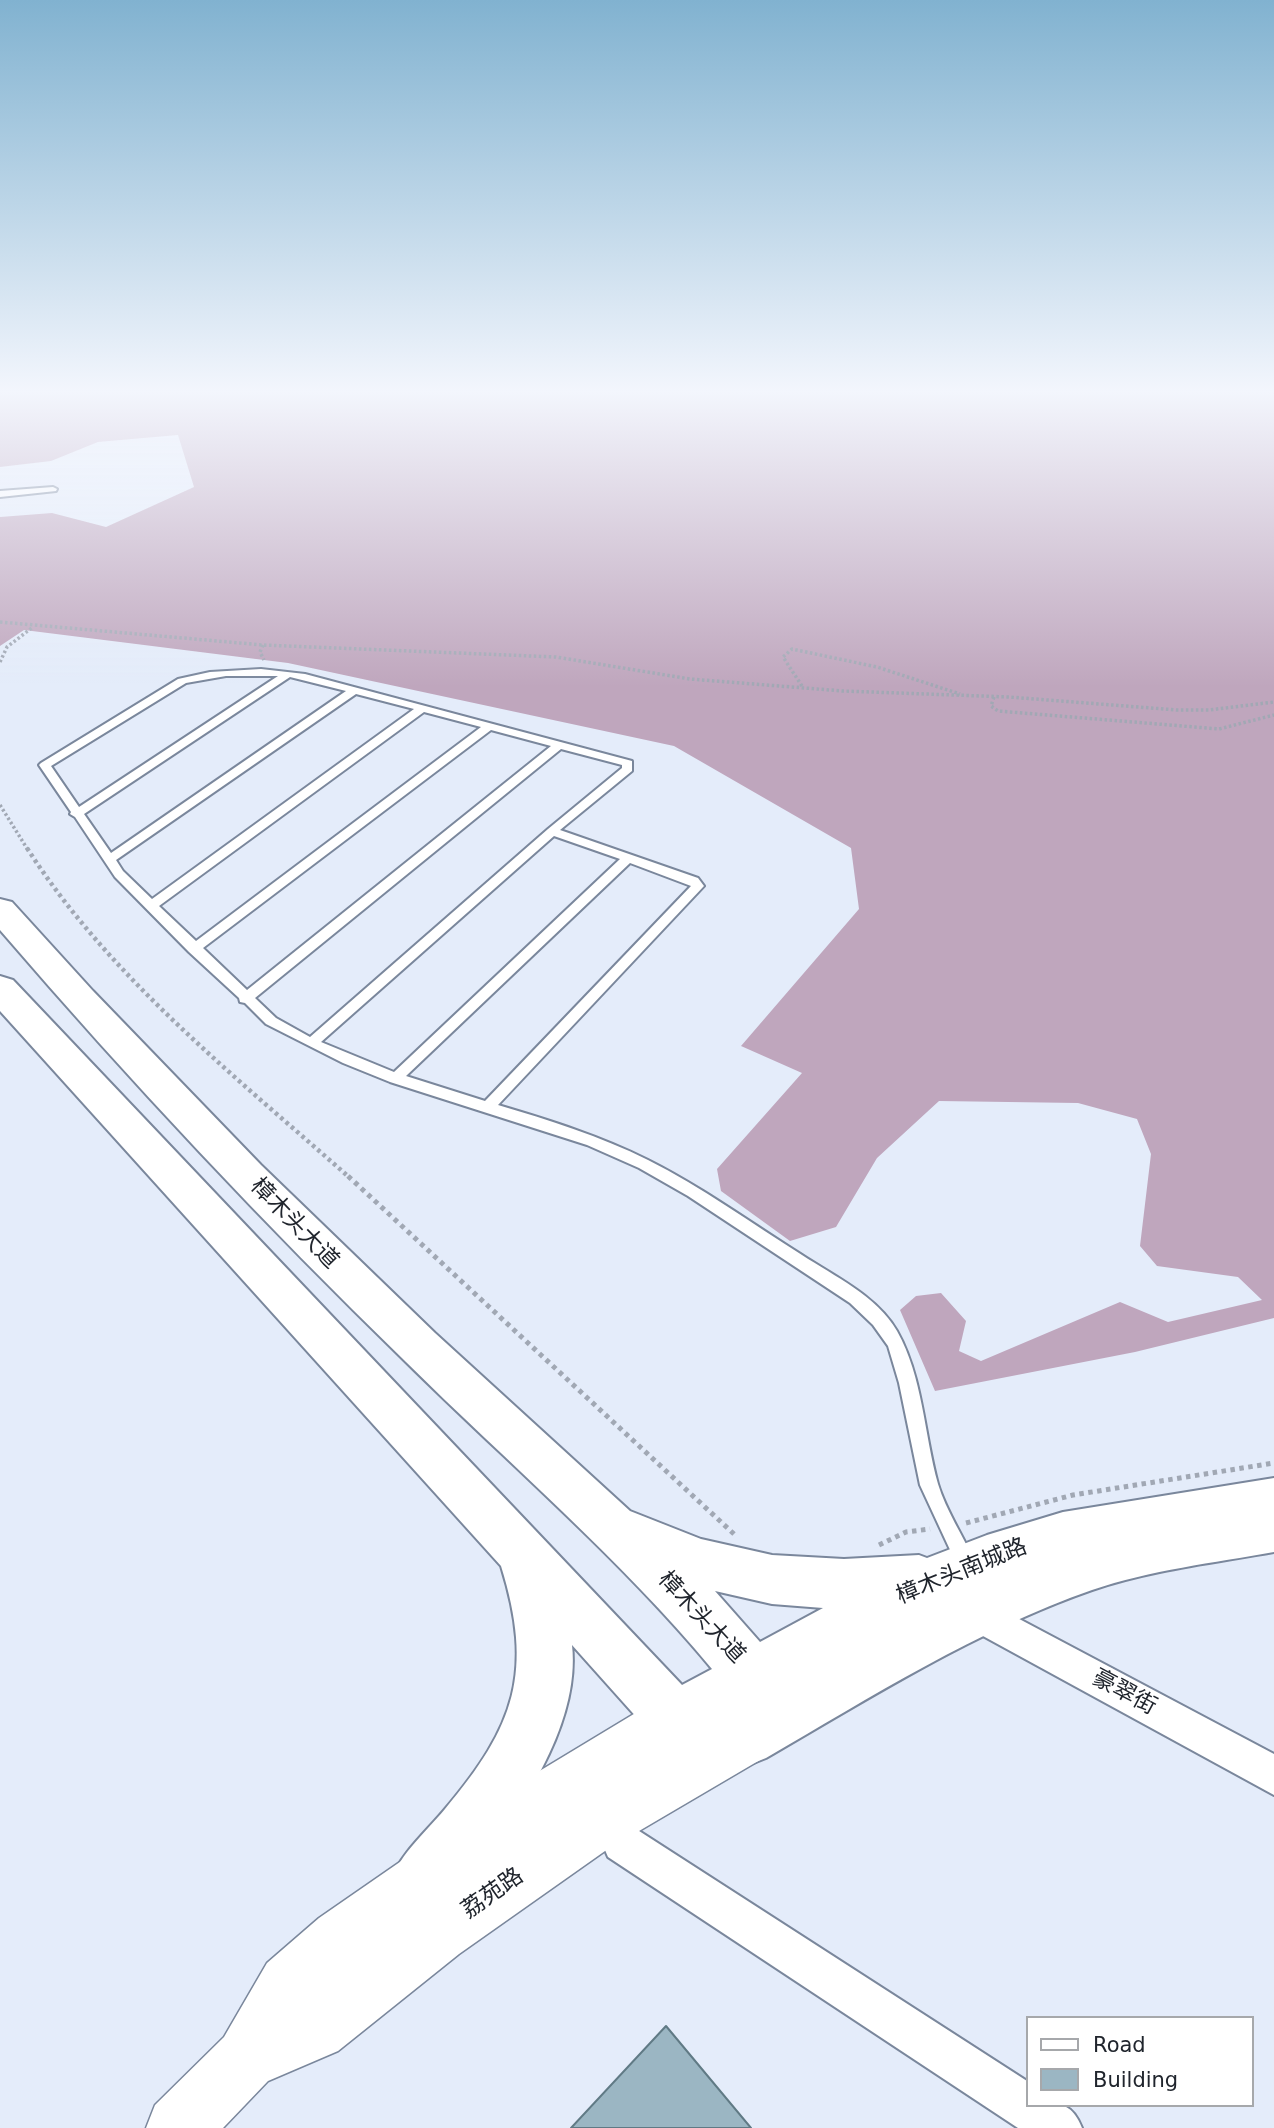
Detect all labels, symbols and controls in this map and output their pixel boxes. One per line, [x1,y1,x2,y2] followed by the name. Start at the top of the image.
[244,1173,344,1275] street label: 樟木头大道
[893,1533,1031,1611] street label: 樟木头南城路
[652,1567,750,1669] street label: 樟木头大道
[1087,1665,1161,1721] street label: 豪翠街
[457,1863,529,1925] street label: 荔苑路
[1026,2016,1253,2107] legend
[1093,2033,1146,2057] text: Road
[1093,2068,1178,2092] text: Building

